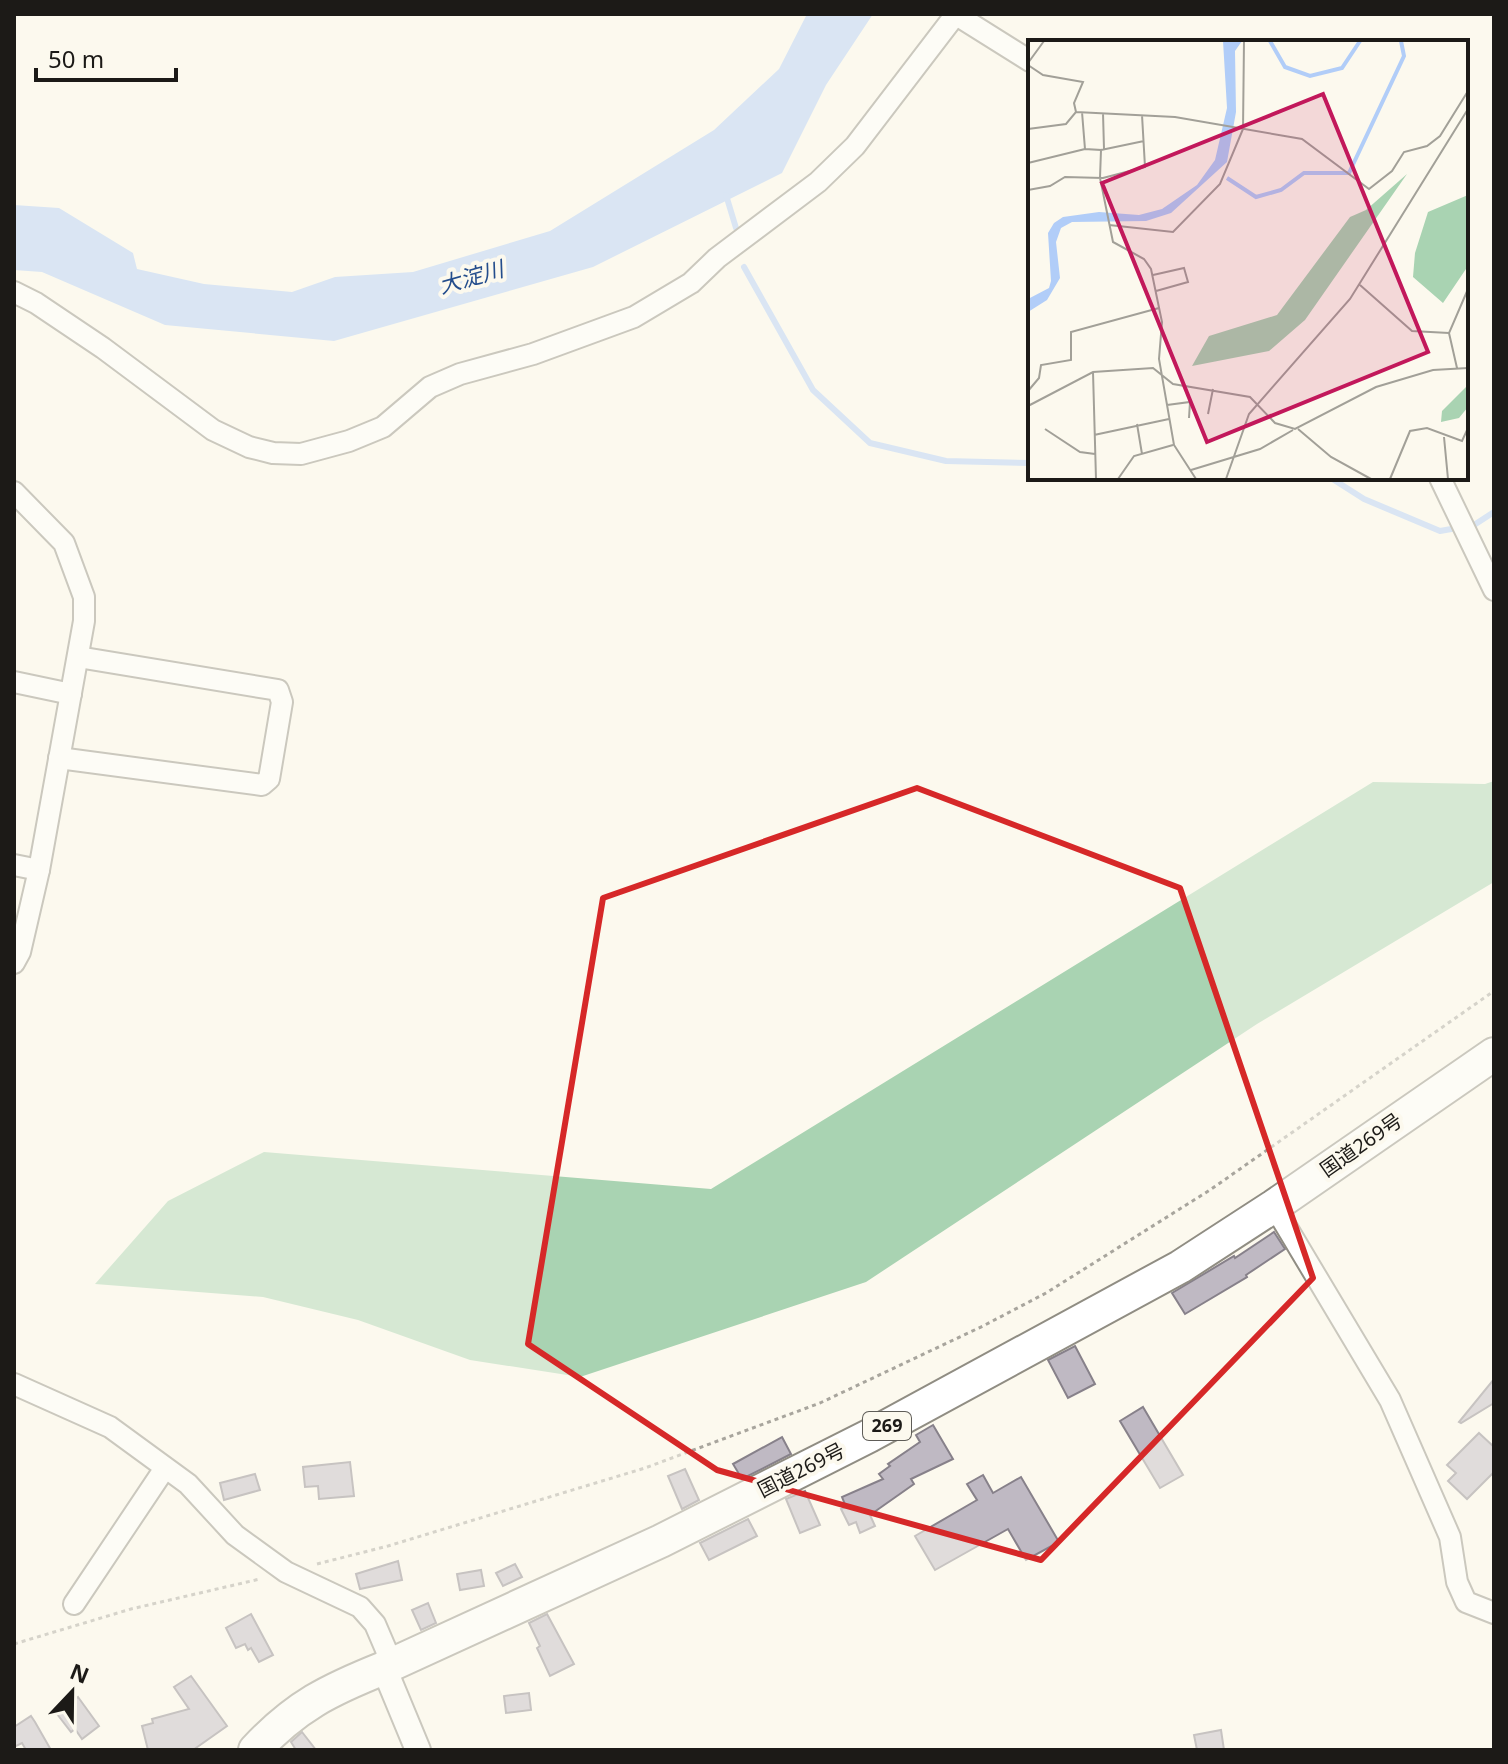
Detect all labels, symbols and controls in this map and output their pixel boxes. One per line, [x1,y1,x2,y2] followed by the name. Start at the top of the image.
[36,32,176,82] scale bar
[1028,40,1468,480] inset map
[48,42,104,75] text: 50 m
[435,252,508,300] water label: 大淀川
[1314,1106,1407,1183] street label: 国道269号
[863,1412,911,1440] road number: 269
[753,1436,849,1503] street label: 国道269号
[32,1652,112,1732] north arrow
[66,1655,94,1690] text: N

